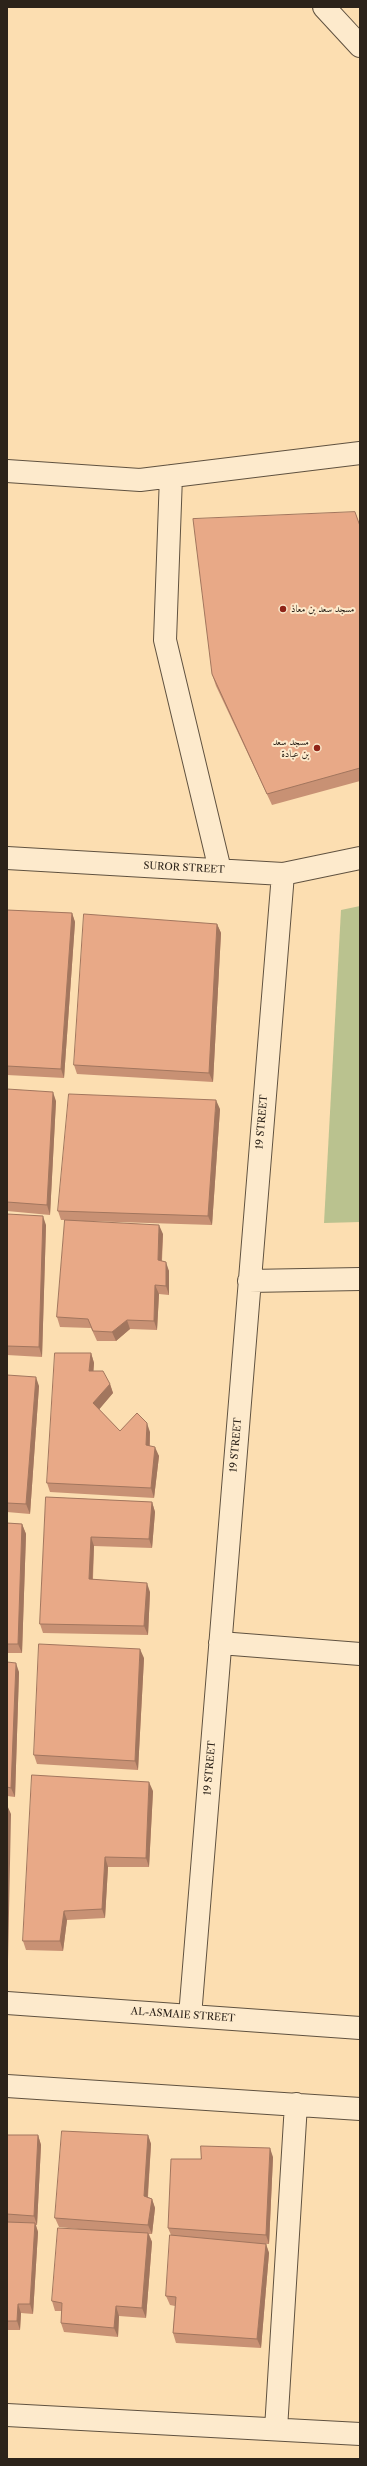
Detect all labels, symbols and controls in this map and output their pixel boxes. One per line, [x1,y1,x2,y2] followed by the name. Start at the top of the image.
[291,603,354,615] place label: مسجد سعد بن معاذ
[278,604,288,614] marker: مسجد سعد بن معاذ
[273,736,309,760] place label: مسجد سعد بن عبادة
[312,743,322,753] marker: مسجد سعد بن عبادة
[143,860,225,876] street label: SUROR STREET
[254,1094,270,1150] street label: 19 STREET
[228,1417,244,1473] street label: 19 STREET
[202,1740,218,1796] street label: 19 STREET
[130,2005,236,2025] street label: AL-ASMAIE STREET

